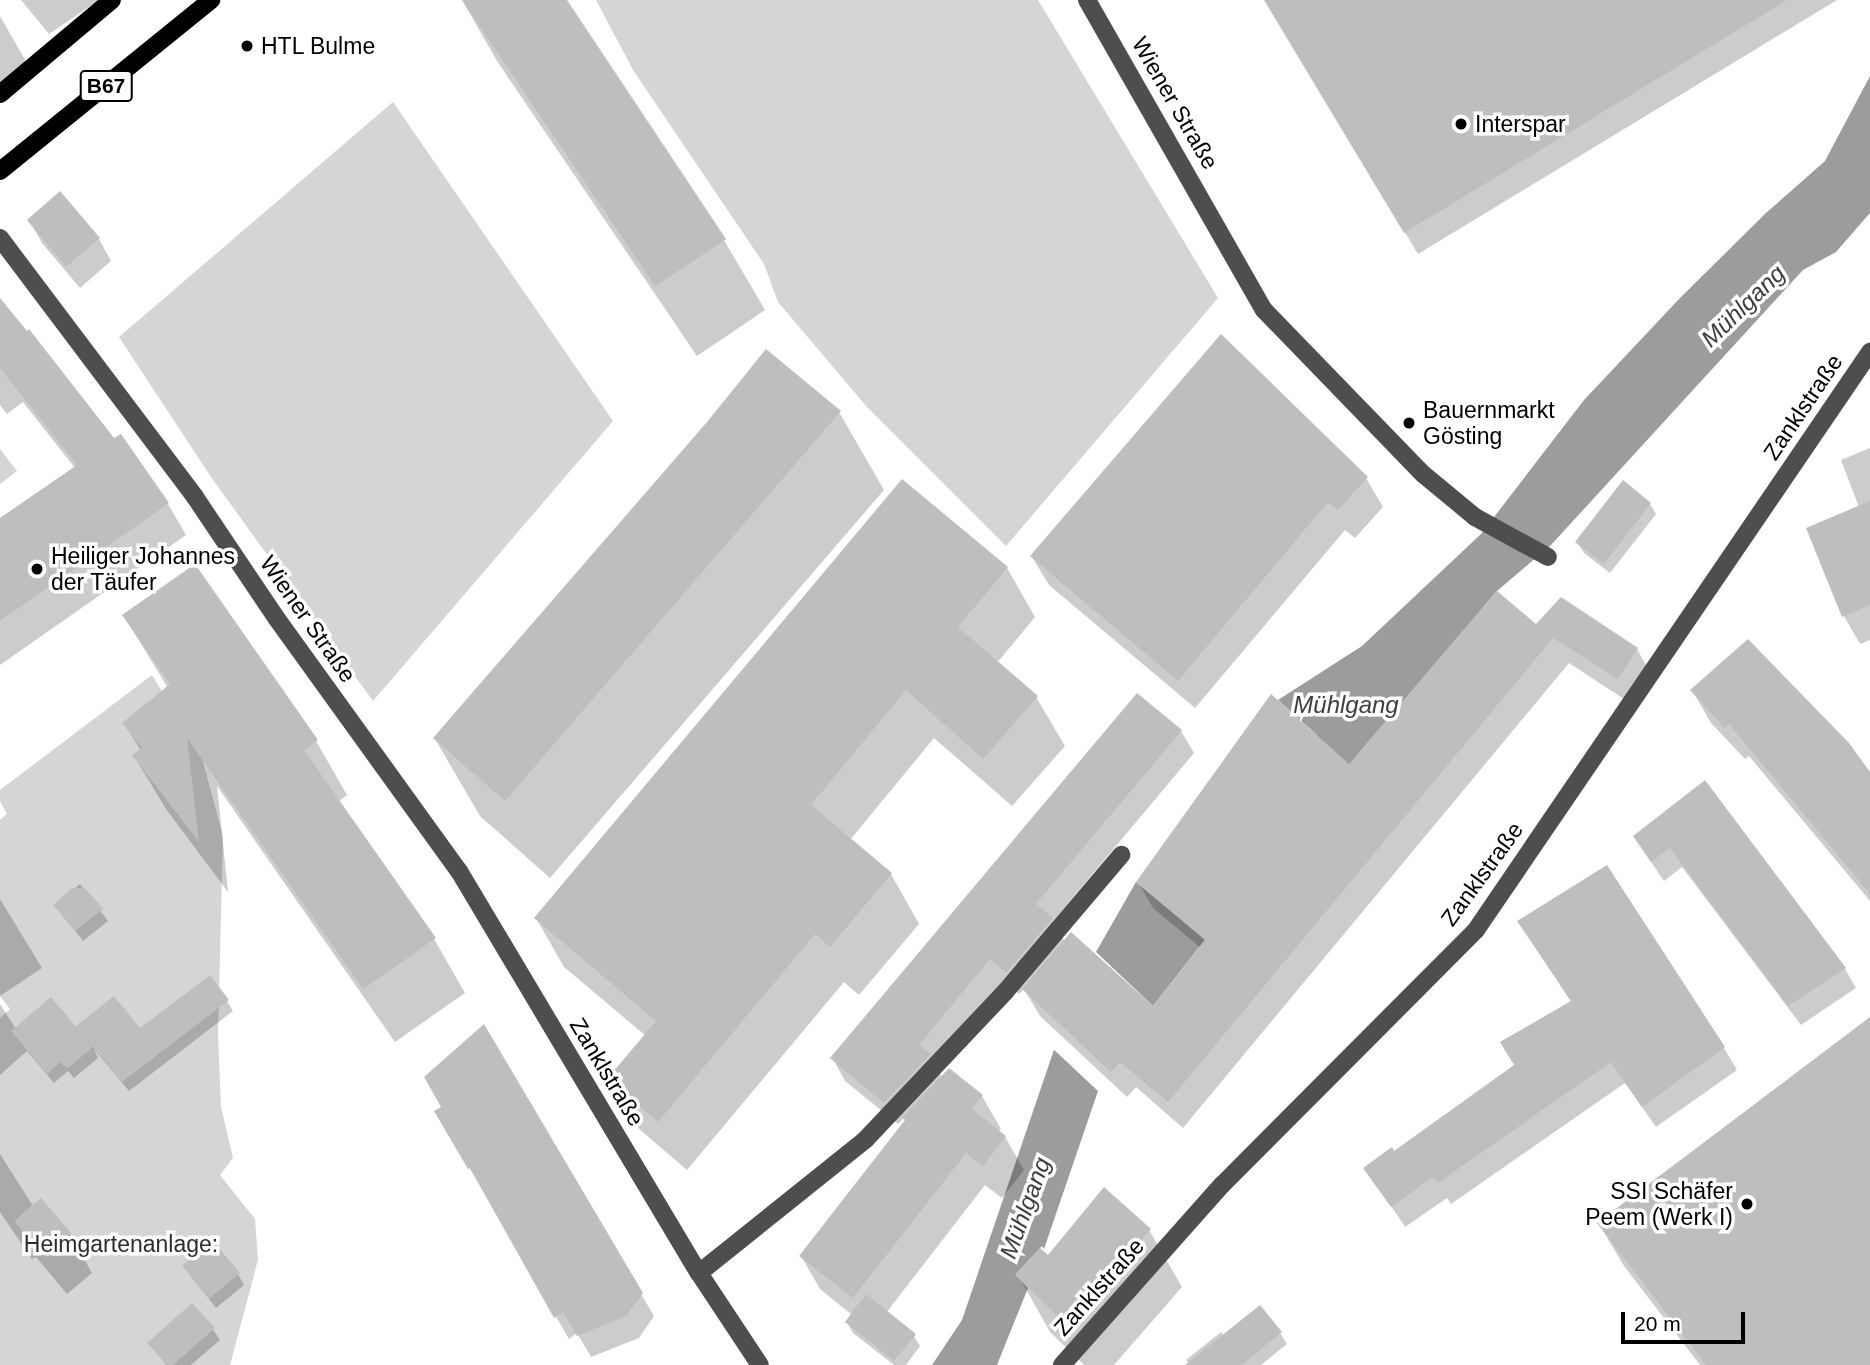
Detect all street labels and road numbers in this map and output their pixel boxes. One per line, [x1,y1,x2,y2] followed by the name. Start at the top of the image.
[1126,32,1224,174] street label: Wiener Straße
[78,68,134,104] road number: B67
[1758,349,1848,465] street label: Zanklstraße
[254,550,362,688] street label: Wiener Straße
[1435,817,1529,931] street label: Zanklstraße
[564,1013,650,1131] street label: Zanklstraße
[1048,1233,1150,1341] street label: Zanklstraße

